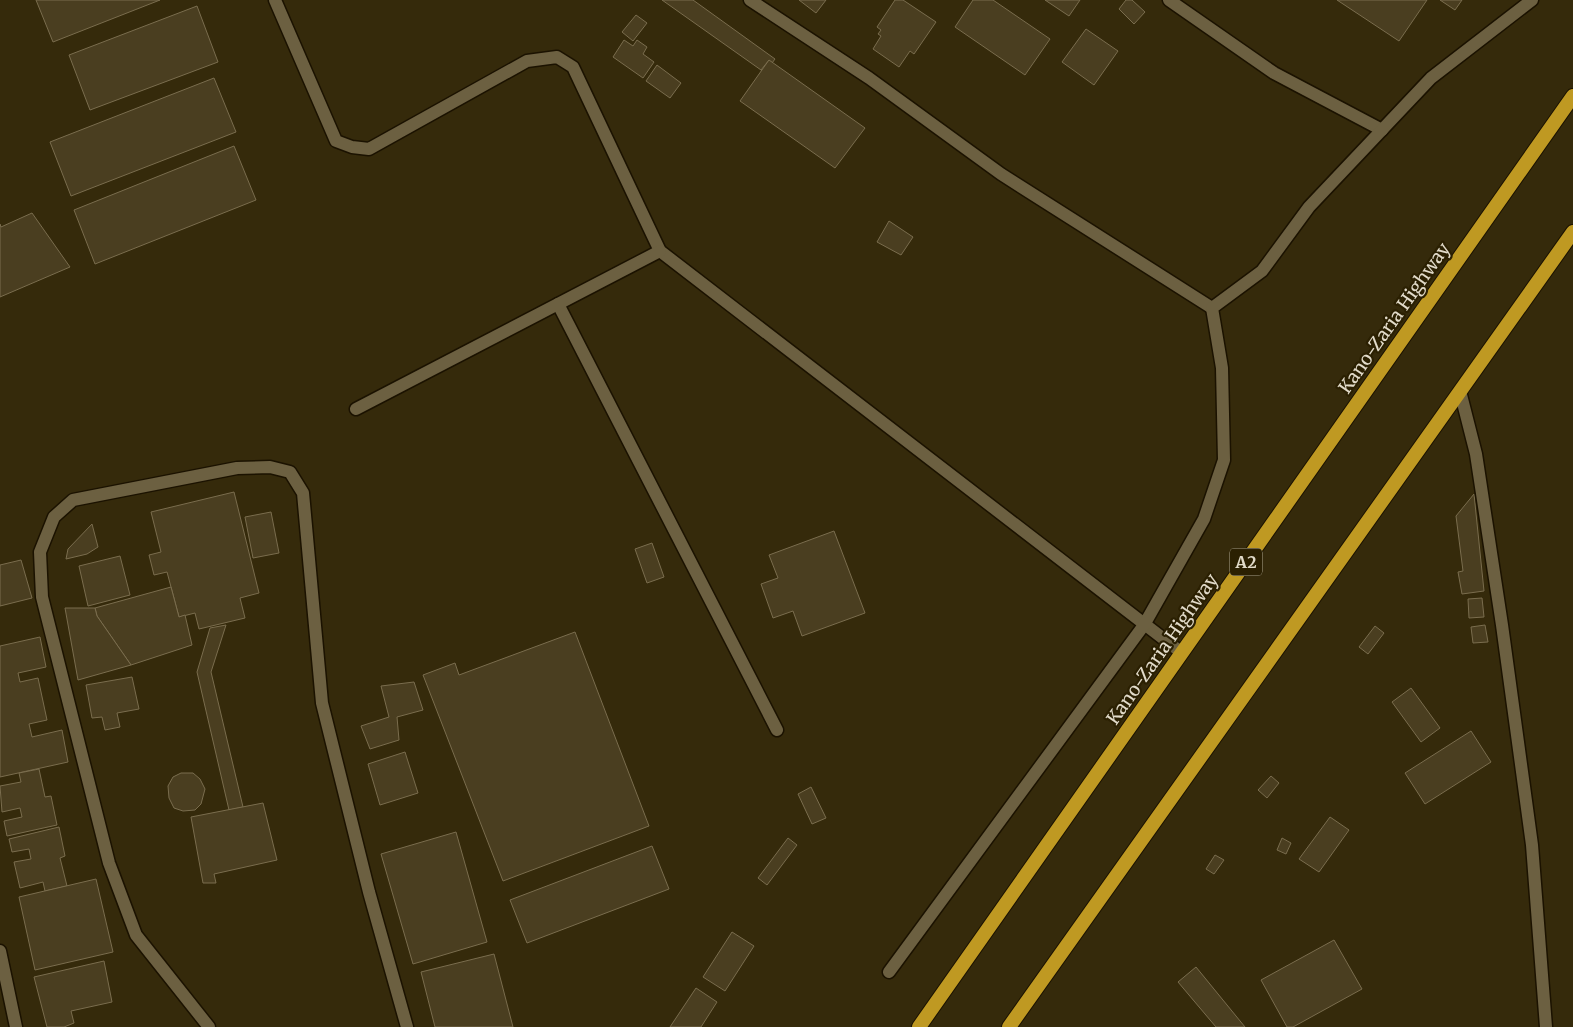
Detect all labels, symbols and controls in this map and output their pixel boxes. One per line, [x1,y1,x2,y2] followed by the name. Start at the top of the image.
[1333,238,1455,398] street label: Kano-Zaria Highway
[1230,548,1262,576] road number: A2
[1101,569,1223,729] street label: Kano-Zaria Highway

